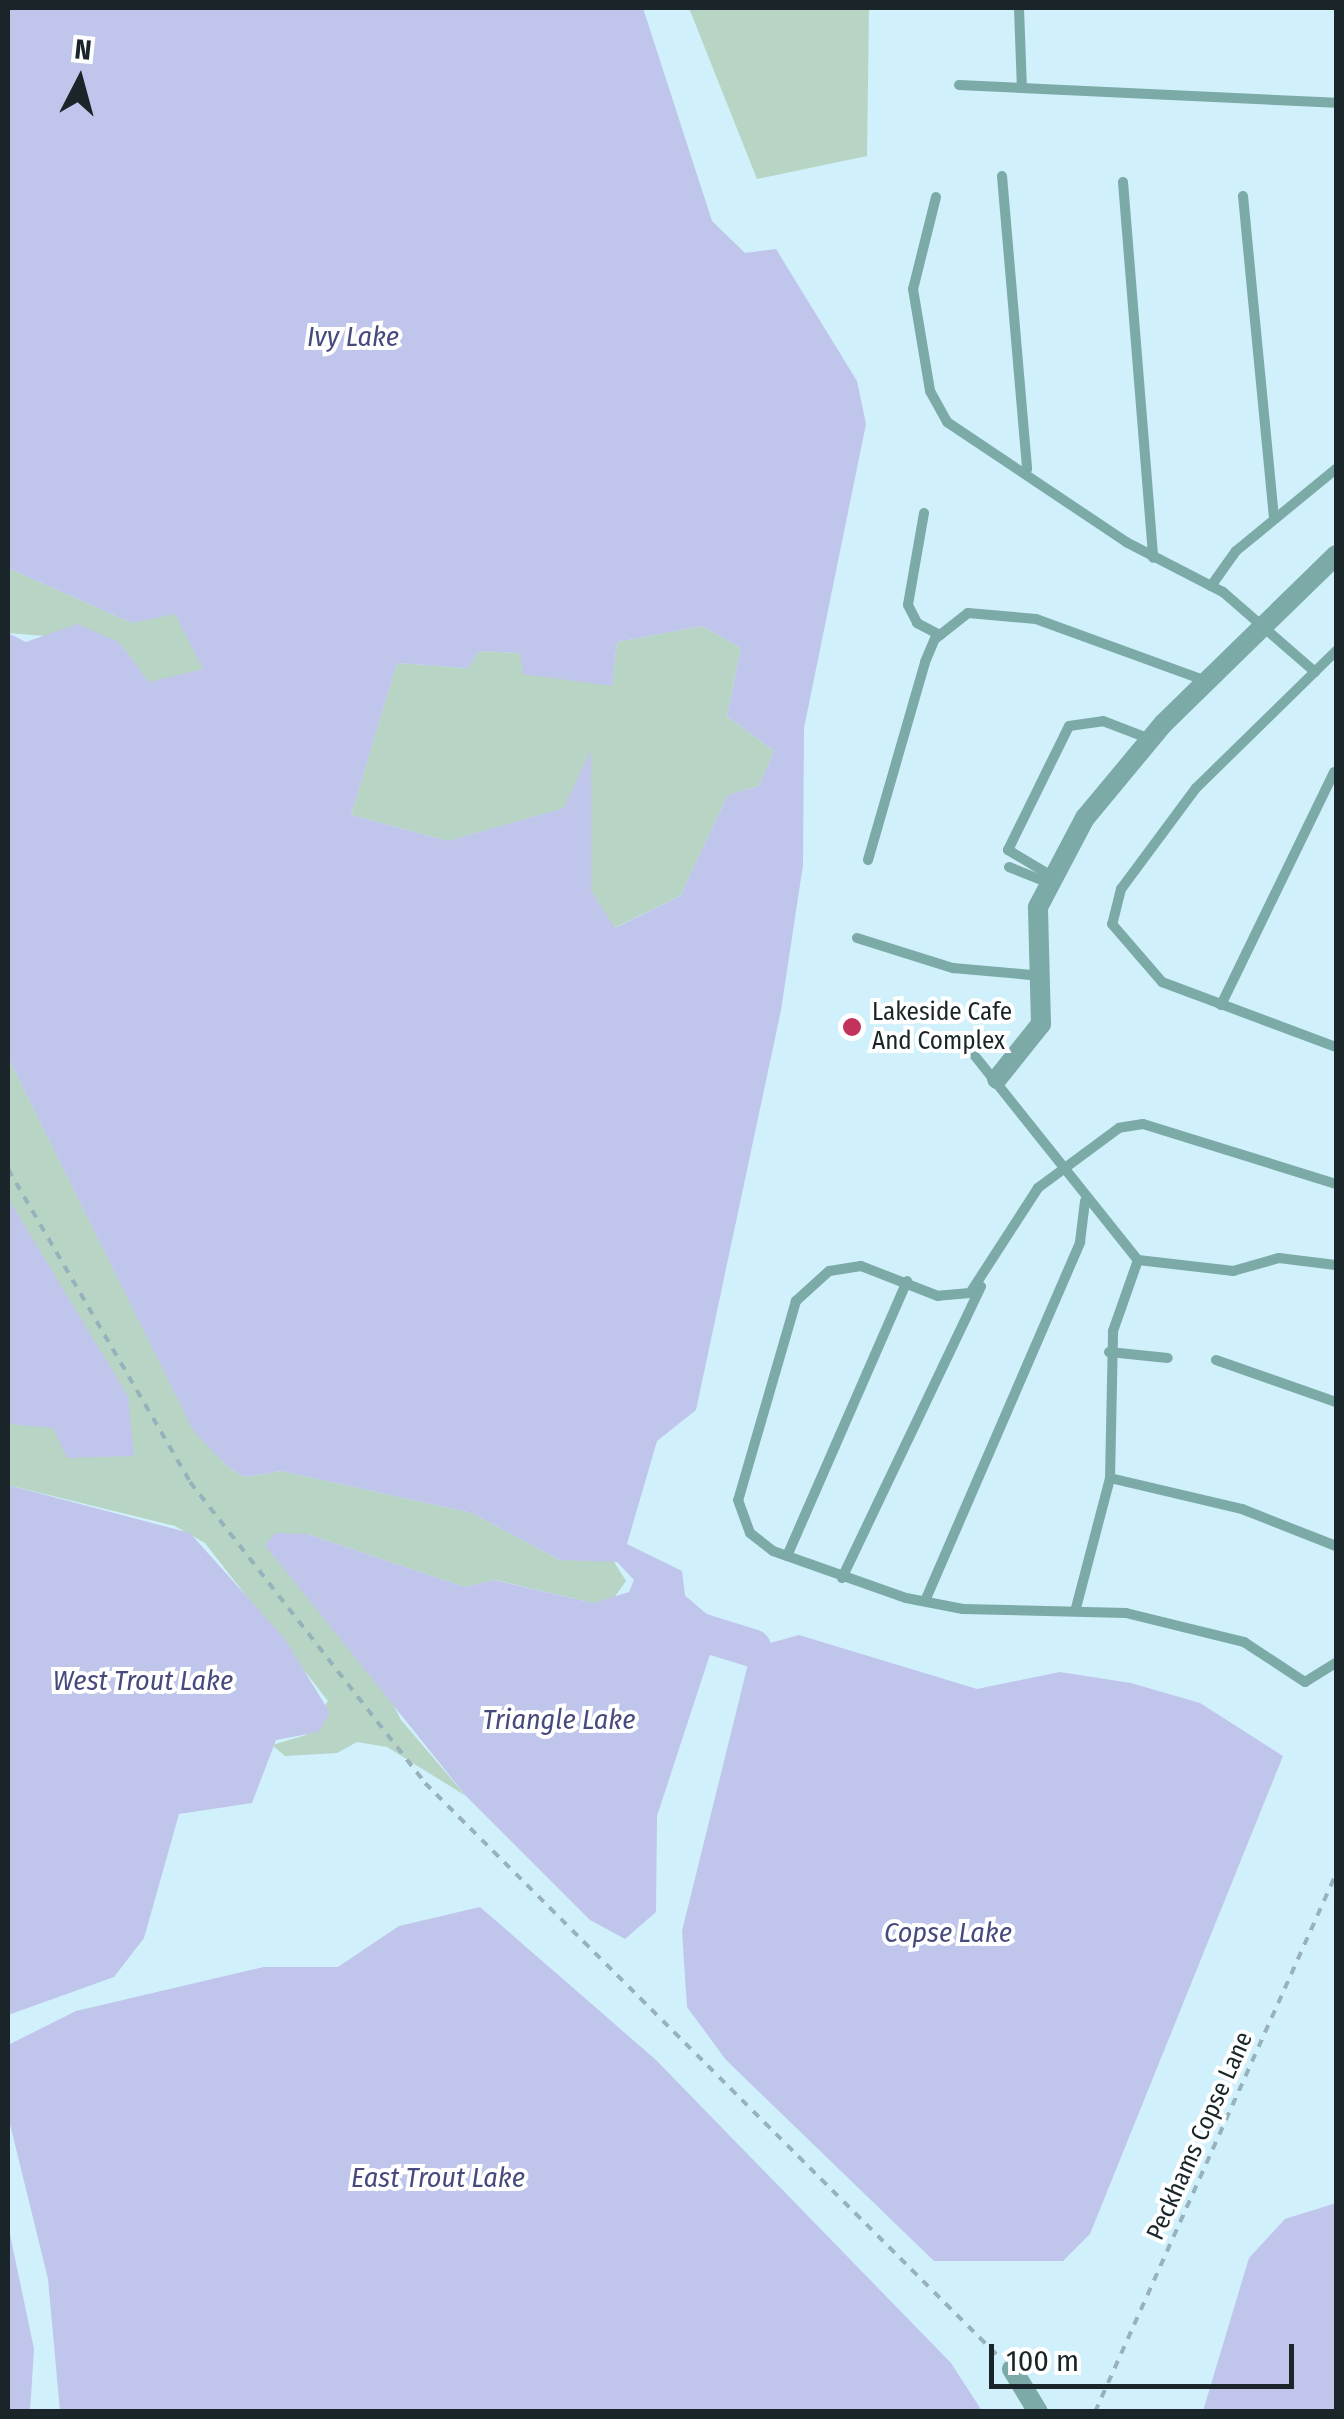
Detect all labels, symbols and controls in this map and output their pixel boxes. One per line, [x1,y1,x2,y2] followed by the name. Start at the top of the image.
[30,30,130,130] north arrow
[73,32,93,67] text: N
[307,320,399,354] water label: Ivy Lake
[872,998,1012,1057] place label: Lakeside Cafe And Complex
[841,1016,863,1038] marker: Lakeside Cafe And Complex
[53,1664,233,1698] water label: West Trout Lake
[483,1703,635,1737] water label: Triangle Lake
[884,1916,1012,1950] water label: Copse Lake
[1141,2027,1259,2245] street label: Peckhams Copse Lane
[351,2161,525,2195] water label: East Trout Lake
[994,2324,1299,2386] scale bar
[1006,2343,1079,2379] text: 100 m

